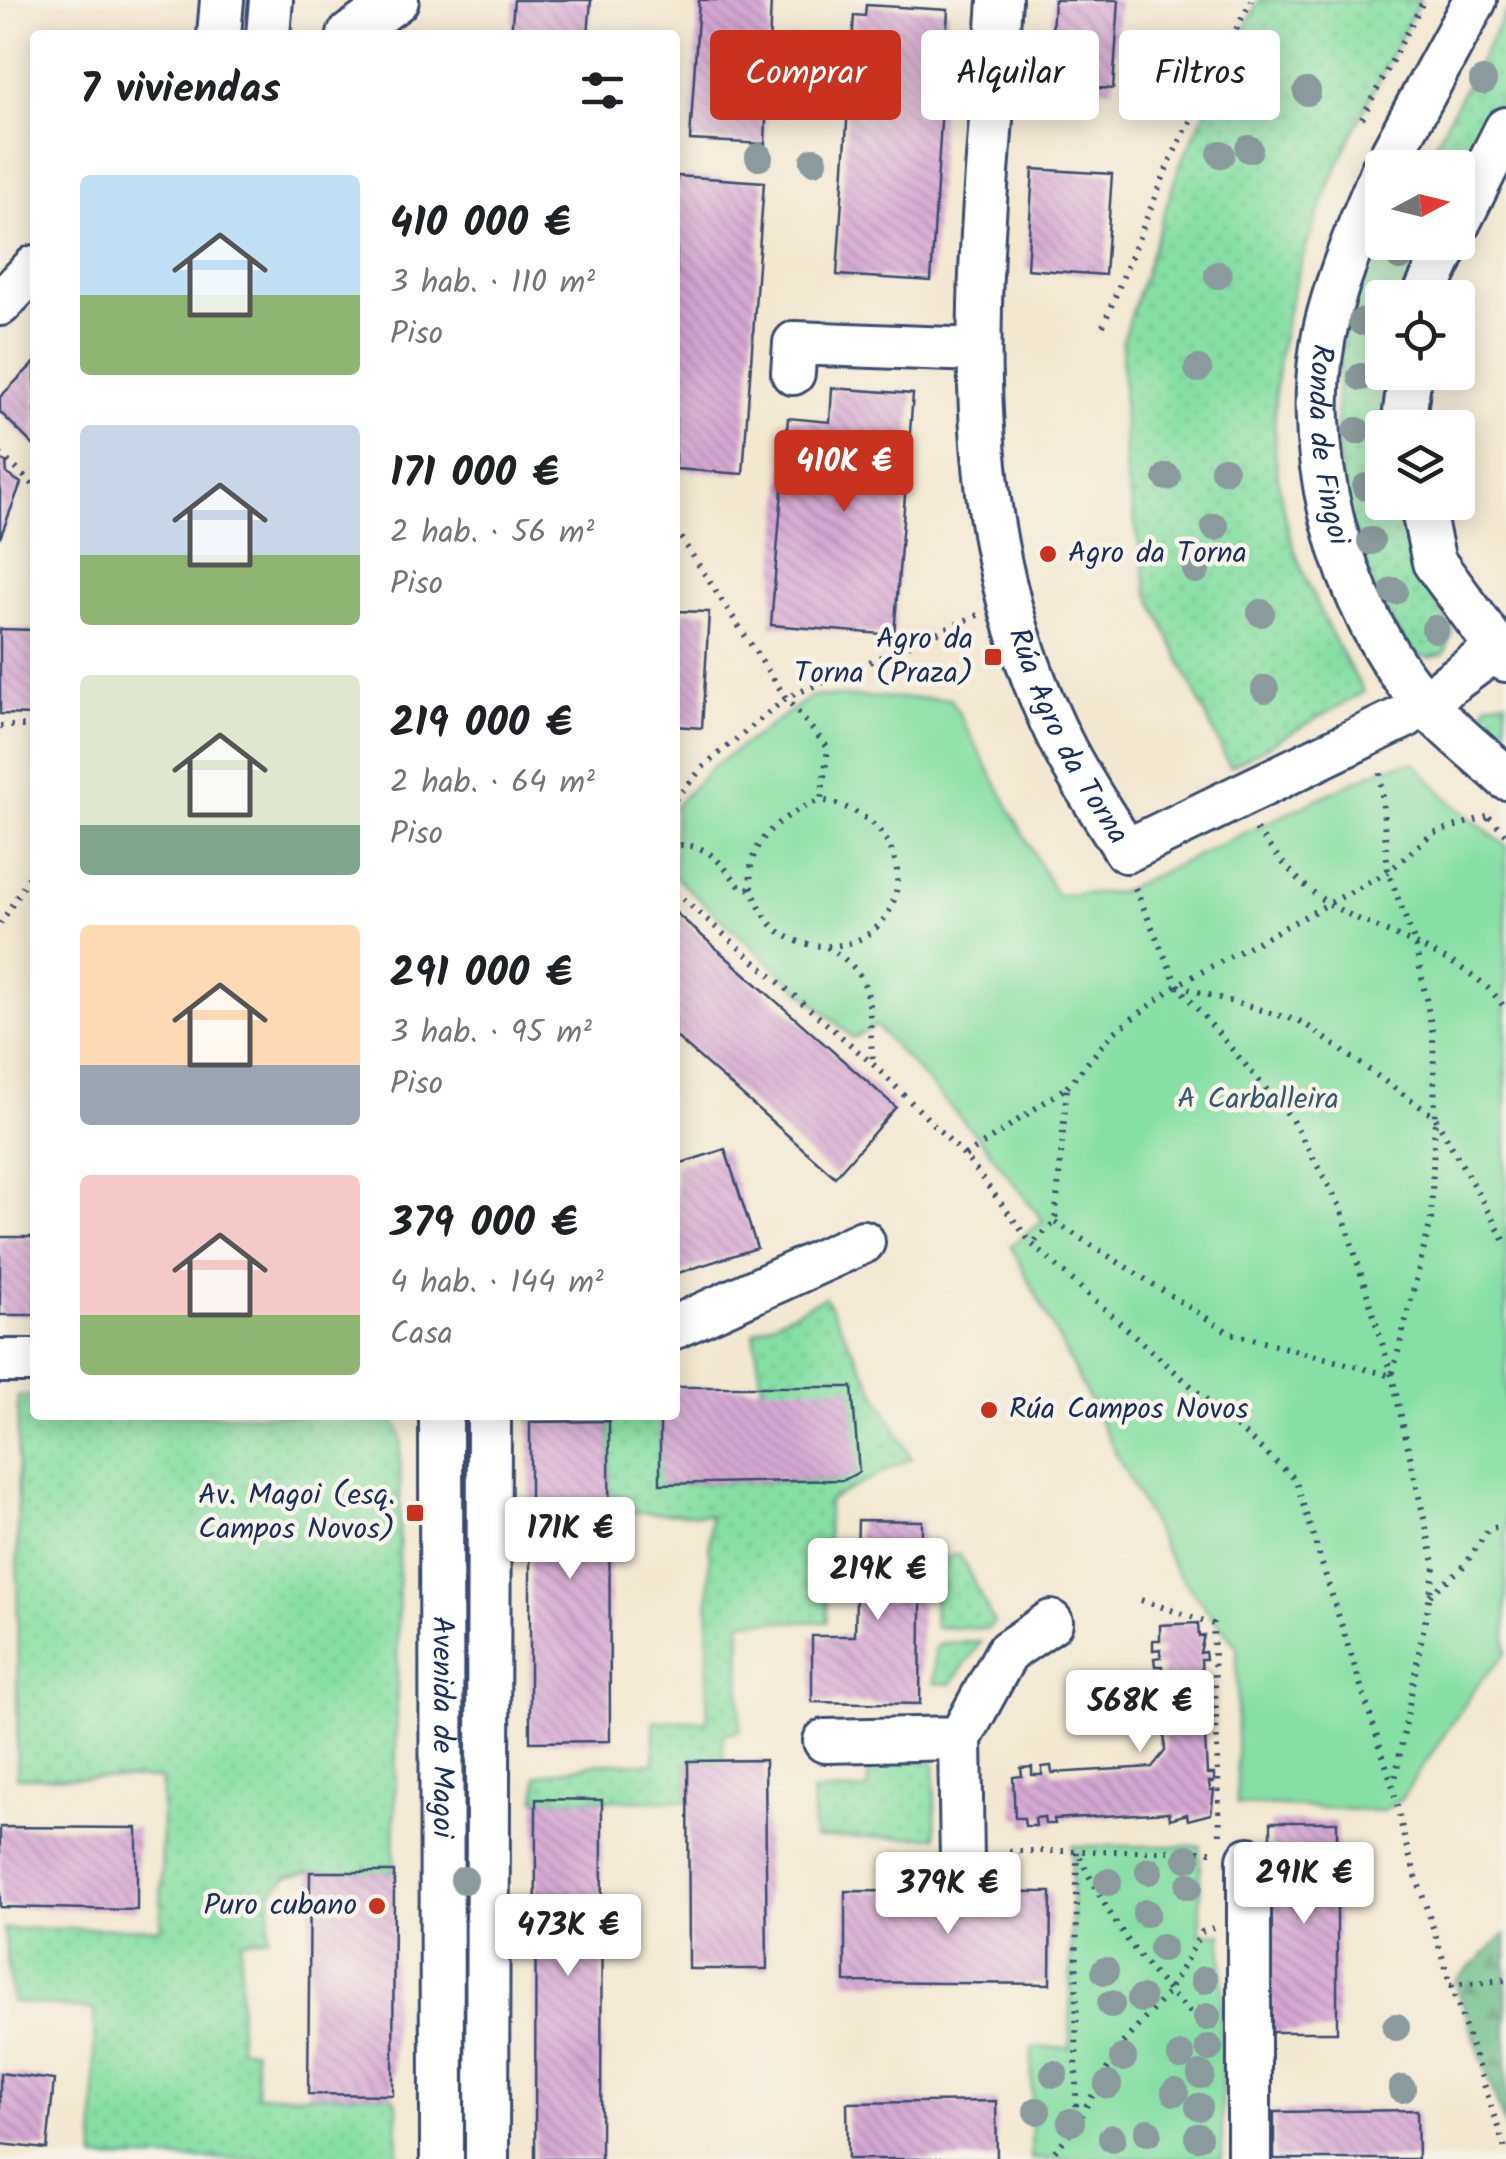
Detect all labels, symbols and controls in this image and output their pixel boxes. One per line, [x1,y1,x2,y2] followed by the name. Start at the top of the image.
[710,30,901,120] chip: Comprar
[921,30,1099,120] chip: Alquilar
[1119,30,1280,120] chip: Filtros
[80,57,281,124] text: 7 viviendas
[575,63,630,118] icon: filters
[1365,150,1475,260] north arrow
[1365,150,1475,520] map controls
[390,191,571,258] text: 410 000 €
[160,215,280,335] icon: home
[390,258,595,309] text: 3 hab. · 110 m²
[1365,280,1475,390] button: locate
[390,309,443,360] text: Piso
[1294,341,1363,553] street label: Ronda de Fingoi
[1365,410,1475,520] button: layers
[763,430,925,515] pin: 410K €
[796,437,892,488] text: 410K €
[390,441,559,508] text: 171 000 €
[160,465,280,585] icon: home
[390,508,594,559] text: 2 hab. · 56 m²
[1068,530,1247,578] place label: Agro da Torna
[1037,543,1059,565] marker: Agro da Torna
[390,559,443,610] text: Piso
[794,616,973,698] place label: Agro da Torna (Praza)
[994,622,1141,854] street label: Rúa Agro da Torna
[982,646,1004,668] marker: Agro da Torna (Praza)
[390,691,572,758] text: 219 000 €
[160,715,280,835] icon: home
[390,758,595,809] text: 2 hab. · 64 m²
[390,809,443,860] text: Piso
[390,941,572,1008] text: 291 000 €
[160,965,280,1085] icon: home
[390,1008,592,1059] text: 3 hab. · 95 m²
[390,1059,443,1110] text: Piso
[1177,1076,1339,1124] park label: A Carballeira
[390,1191,578,1258] text: 379 000 €
[160,1215,280,1335] icon: home
[390,1258,604,1309] text: 4 hab. · 144 m²
[390,1309,453,1360] text: Casa
[1009,1386,1249,1434] place label: Rúa Campos Novos
[978,1399,1000,1421] marker: Rúa Campos Novos
[198,1472,395,1554] place label: Av. Magoi (esq. Campos Novos)
[489,1497,651,1582] pin: 171K €
[404,1502,426,1524] marker: Av. Magoi (esq. Campos Novos)
[527,1504,613,1555] text: 171K €
[797,1538,959,1623] pin: 219K €
[830,1545,926,1596] text: 219K €
[417,1616,466,1840] street label: Avenida de Magoi
[1059,1670,1221,1755] pin: 568K €
[1088,1677,1192,1728] text: 568K €
[1223,1842,1385,1927] pin: 291K €
[1256,1849,1352,1900] text: 291K €
[867,1852,1029,1937] pin: 379K €
[898,1859,998,1910] text: 379K €
[204,1882,357,1930] place label: Puro cubano
[487,1894,649,1979] pin: 473K €
[366,1895,388,1917] marker: Puro cubano
[517,1901,619,1952] text: 473K €

